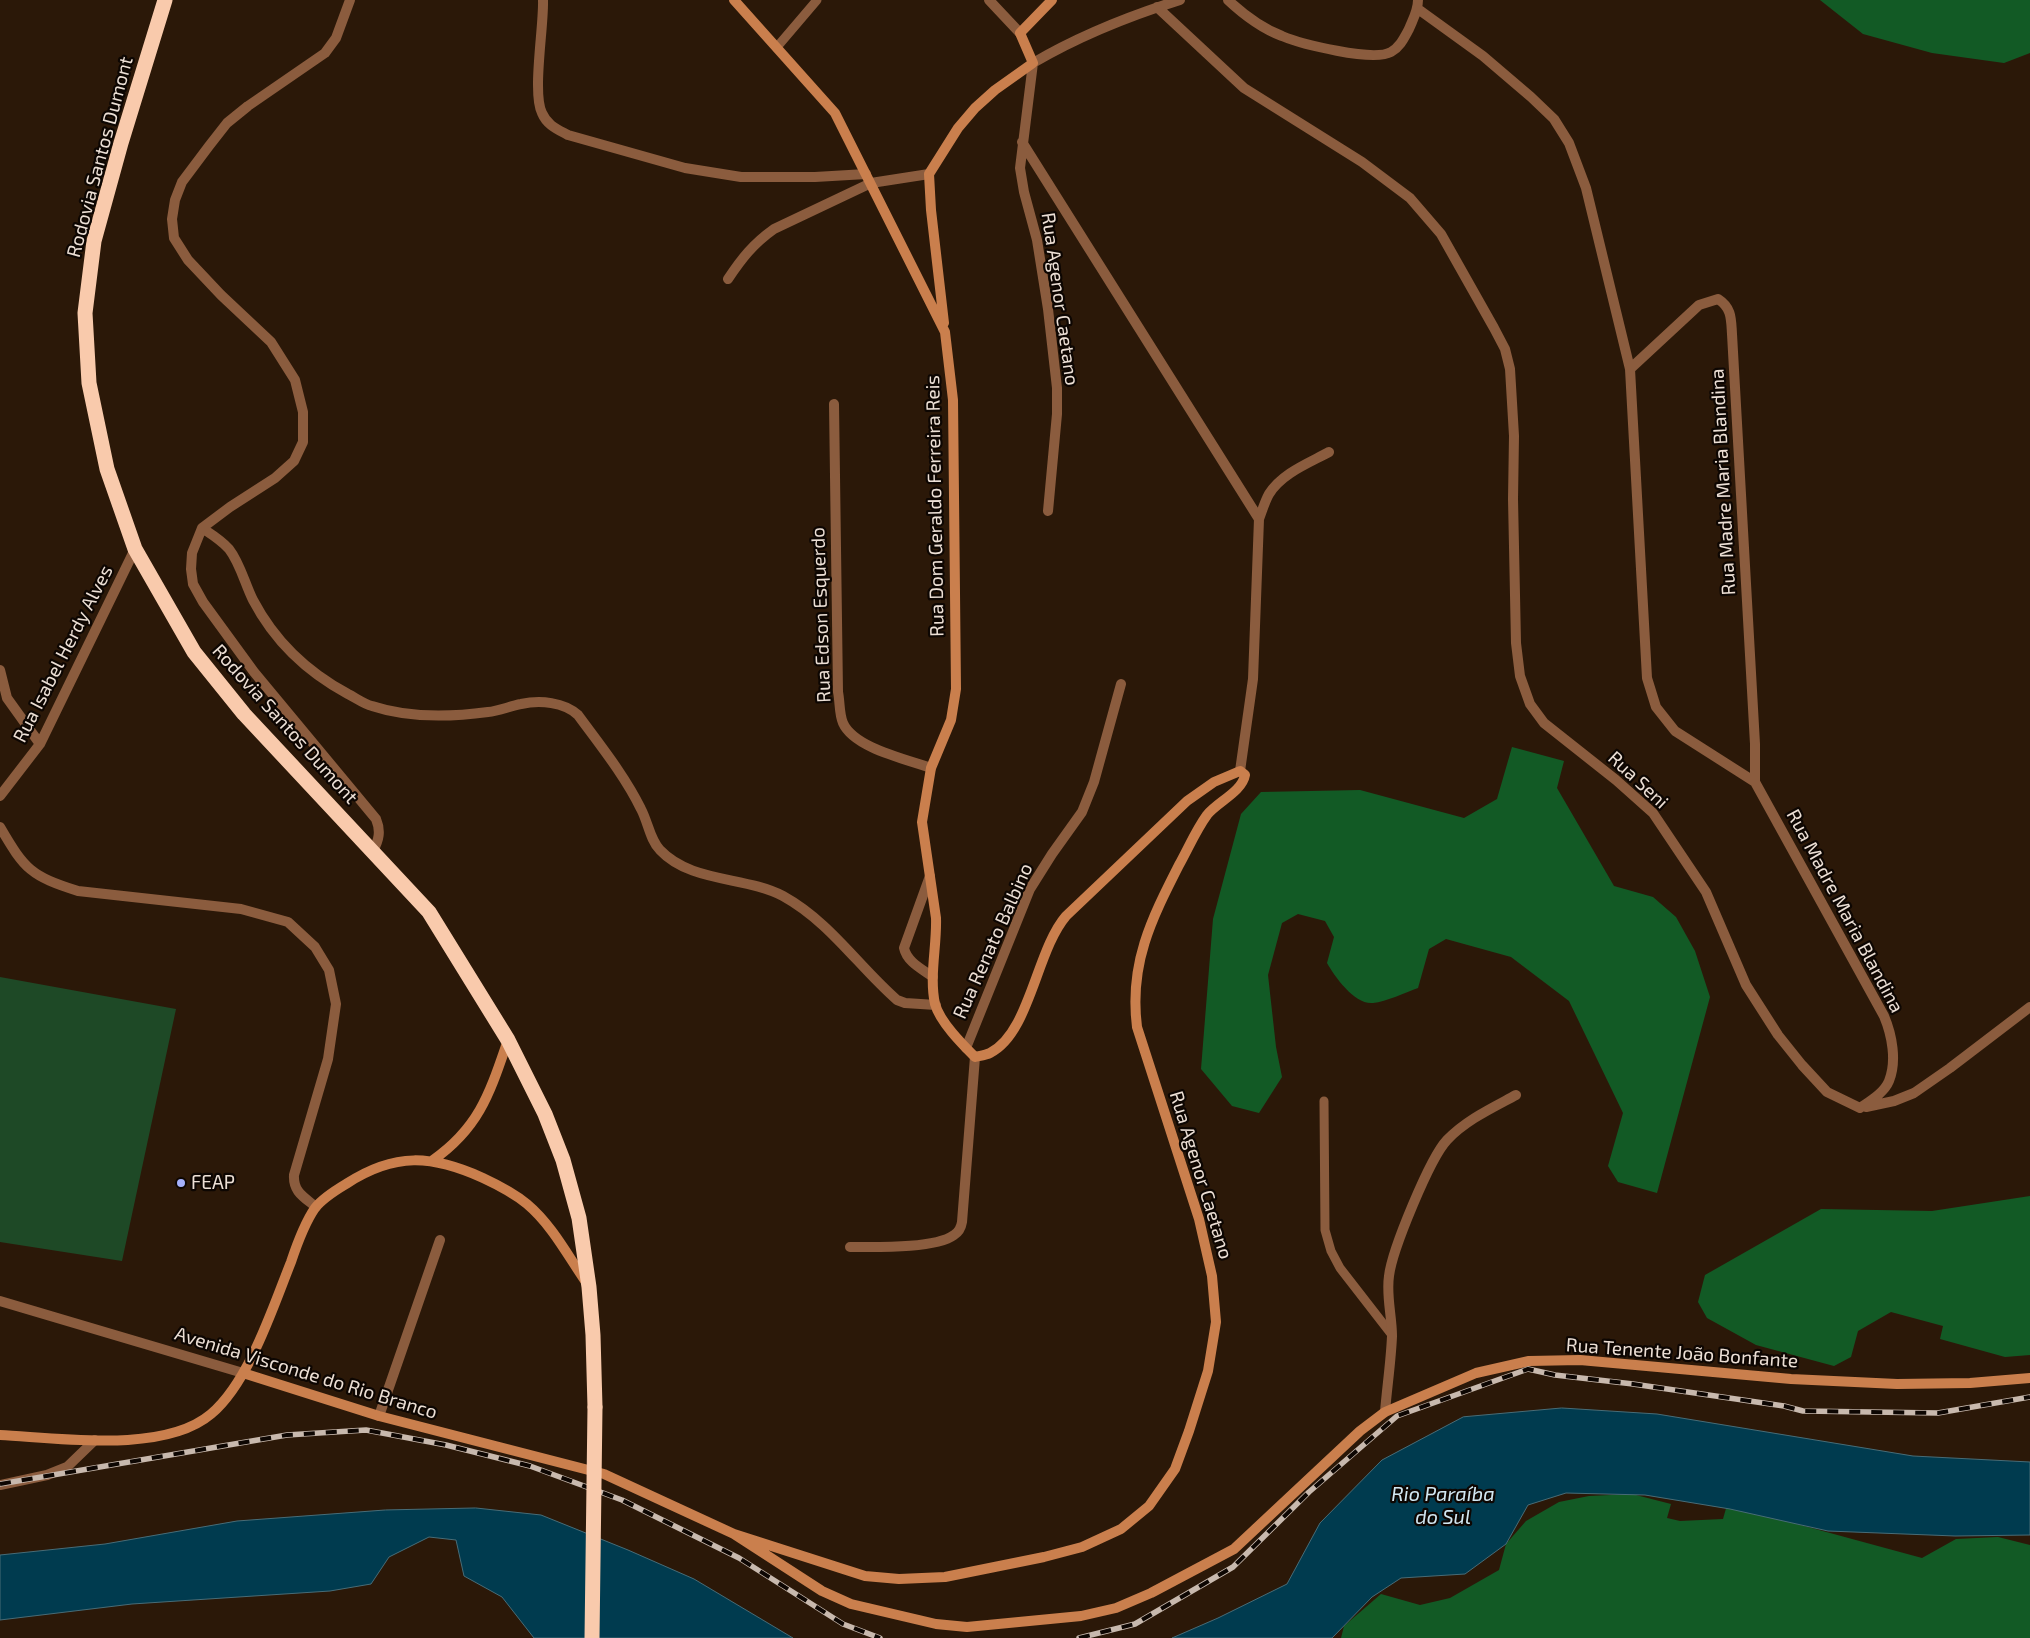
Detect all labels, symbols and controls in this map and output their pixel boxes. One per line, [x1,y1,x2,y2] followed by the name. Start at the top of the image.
[62,54,138,260] street label: Rodovia Santos Dumont
[1037,211,1083,387] street label: Rua Agenor Caetano
[1706,368,1740,596] street label: Rua Madre Maria Blandina
[921,375,949,637] street label: Rua Dom Geraldo Ferreira Reis
[807,527,835,703] street label: Rua Edson Esquerdo
[8,562,118,746] street label: Rua Isabel Herdy Alves
[207,640,363,808] street label: Rodovia Santos Dumont
[1603,746,1673,814] street label: Rua Seni
[1782,805,1908,1017] street label: Rua Madre Maria Blandina
[948,860,1038,1022] street label: Rua Renato Balbino
[1165,1088,1237,1262] street label: Rua Agenor Caetano
[191,1172,235,1194] place label: FEAP
[175,1177,187,1189] marker: FEAP
[172,1322,440,1424] street label: Avenida Visconde do Rio Branco
[1565,1334,1799,1372] street label: Rua Tenente João Bonfante
[1391,1482,1495,1529] water label: Rio Paraíba do Sul

